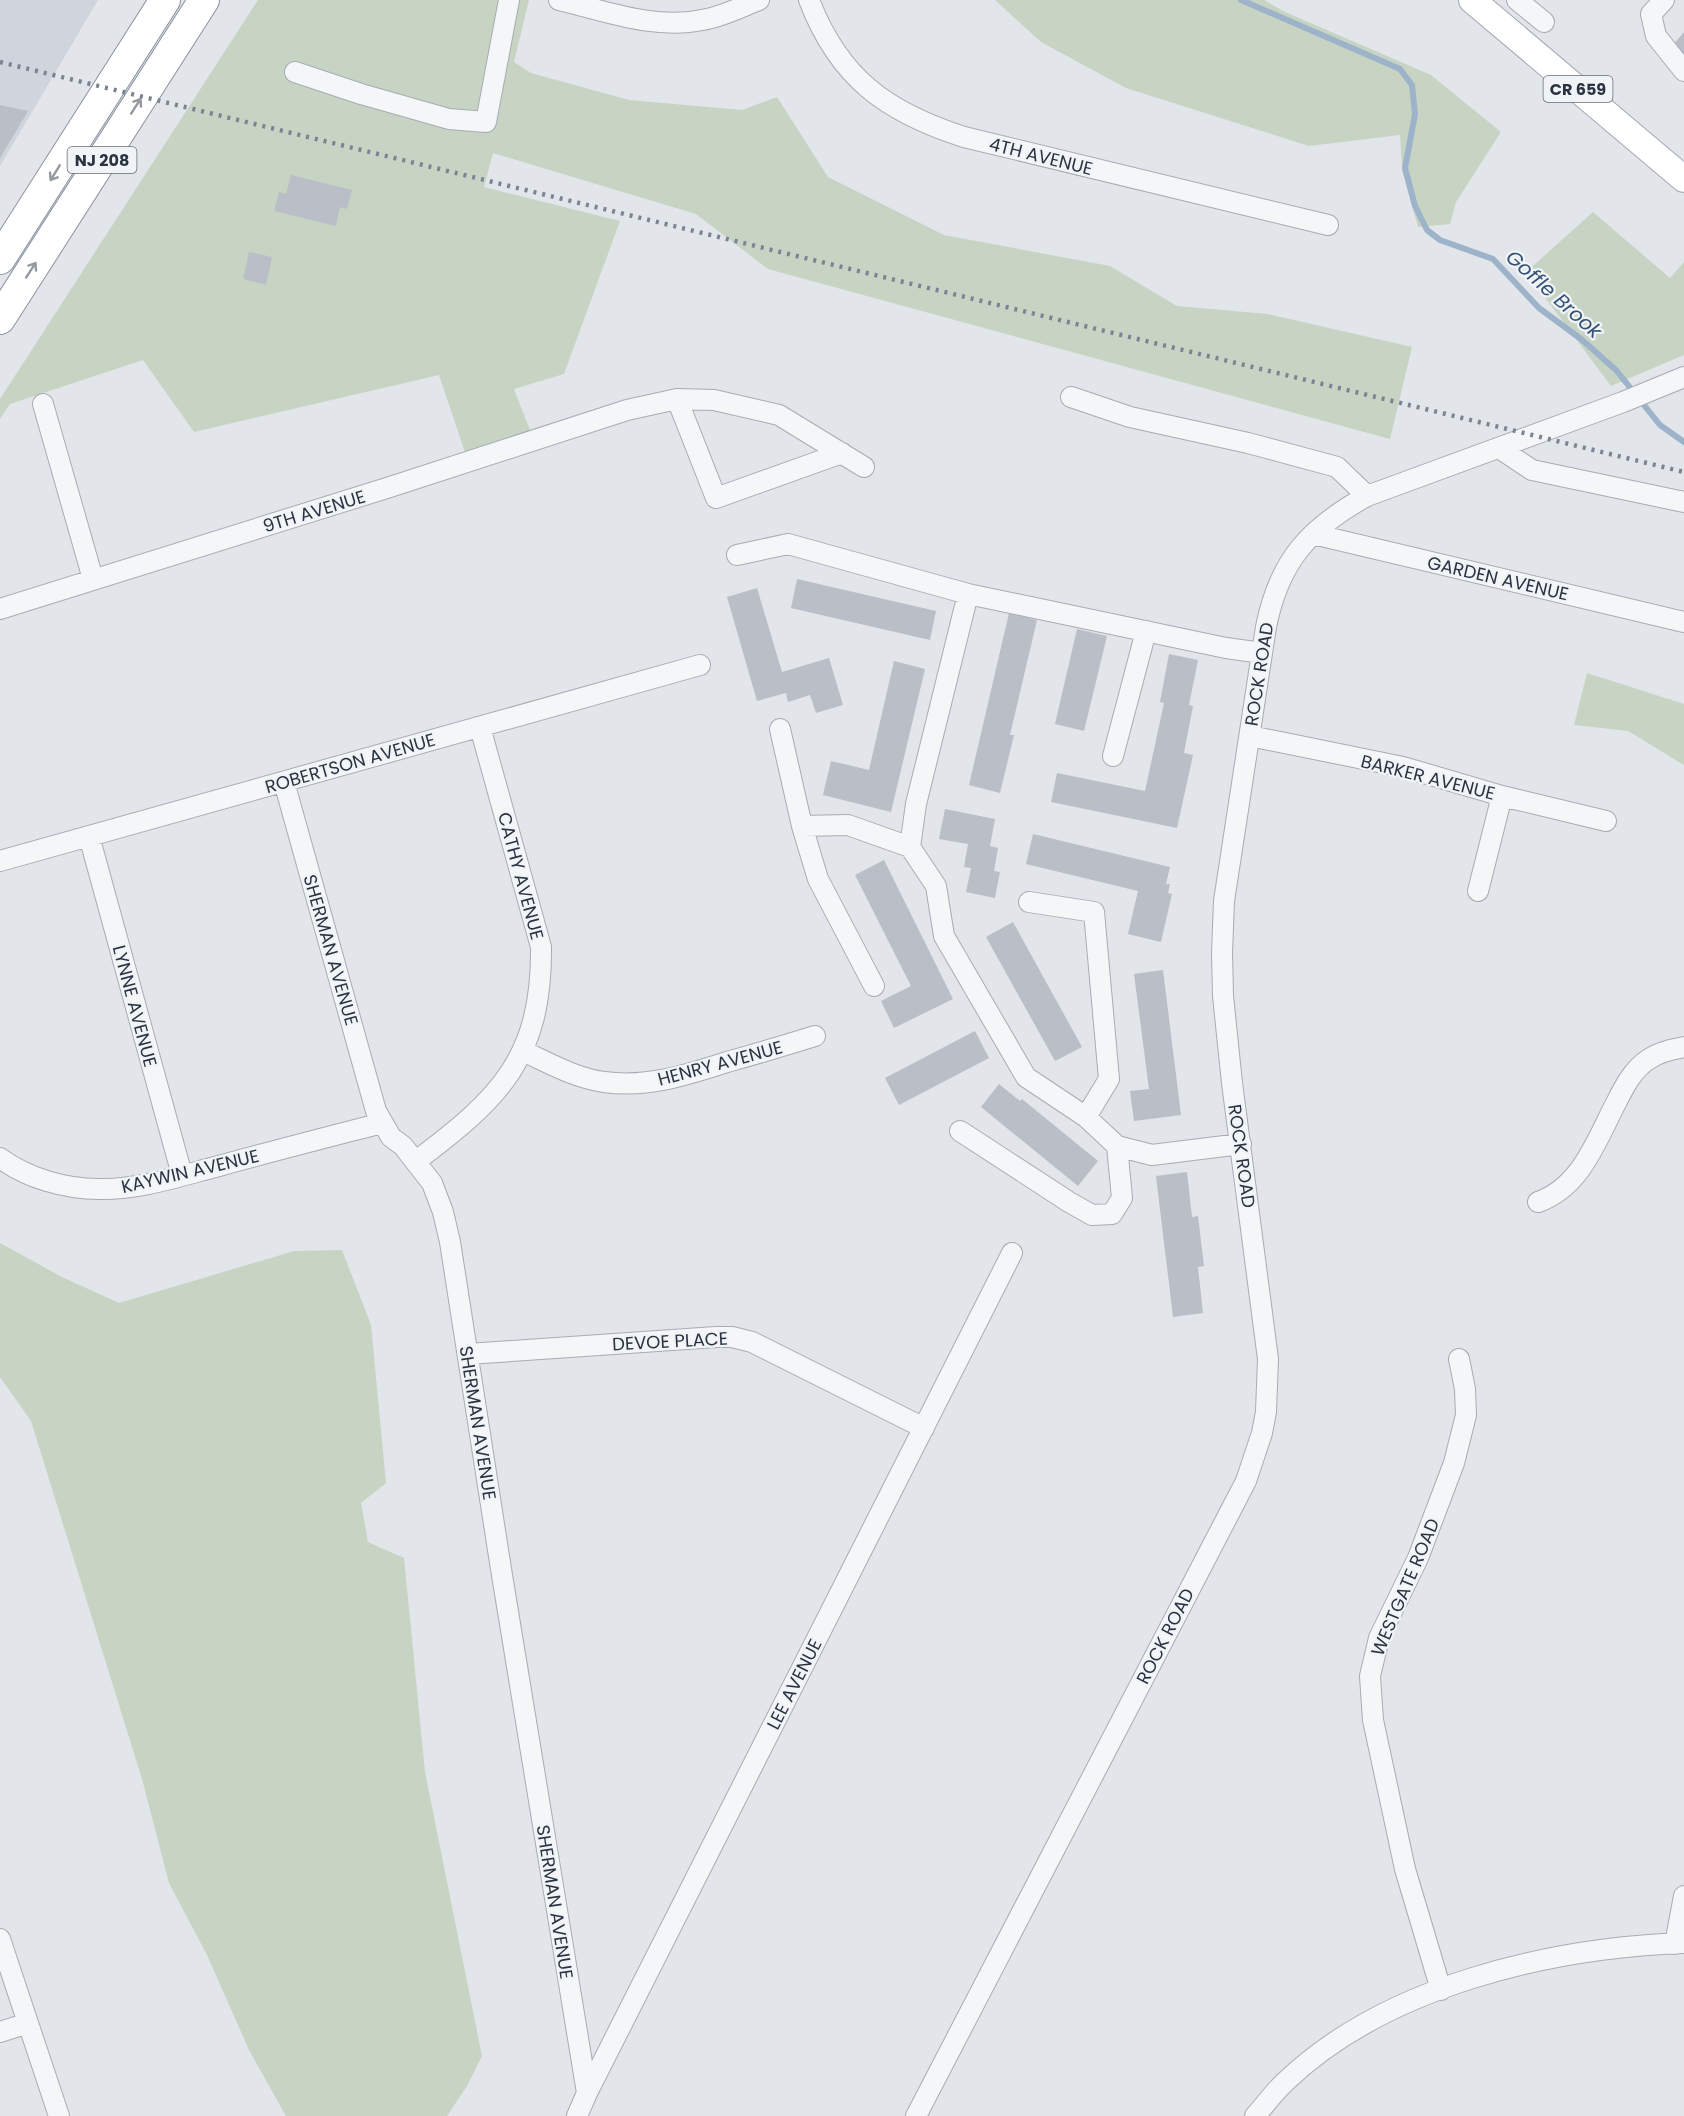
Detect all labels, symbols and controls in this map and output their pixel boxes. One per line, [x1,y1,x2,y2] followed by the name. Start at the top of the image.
[1544,76,1612,102] road number: CR 659
[130,97,143,114] one-way arrow
[987,131,1095,181] street label: 4TH AVENUE
[68,147,136,173] road number: NJ 208
[49,164,61,181] one-way arrow
[1500,243,1609,346] water label: Goffle Brook
[26,262,38,279] one-way arrow
[260,484,368,538] street label: 9TH AVENUE
[1425,550,1571,606] street label: GARDEN AVENUE
[1238,620,1280,728] street label: ROCK ROAD
[262,727,438,799] street label: ROBERTSON AVENUE
[1358,748,1498,806] street label: BARKER AVENUE
[492,809,550,943] street label: CATHY AVENUE
[298,872,364,1028] street label: SHERMAN AVENUE
[107,942,163,1070] street label: LYNNE AVENUE
[655,1034,785,1092] street label: HENRY AVENUE
[1222,1103,1262,1209] street label: ROCK ROAD
[119,1143,261,1199] street label: KAYWIN AVENUE
[612,1325,728,1357] street label: DEVOE PLACE
[453,1344,503,1502] street label: SHERMAN AVENUE
[1365,1514,1445,1660] street label: WESTGATE ROAD
[1130,1584,1200,1688] street label: ROCK ROAD
[760,1634,828,1734] street label: LEE AVENUE
[530,1823,580,1981] street label: SHERMAN AVENUE

